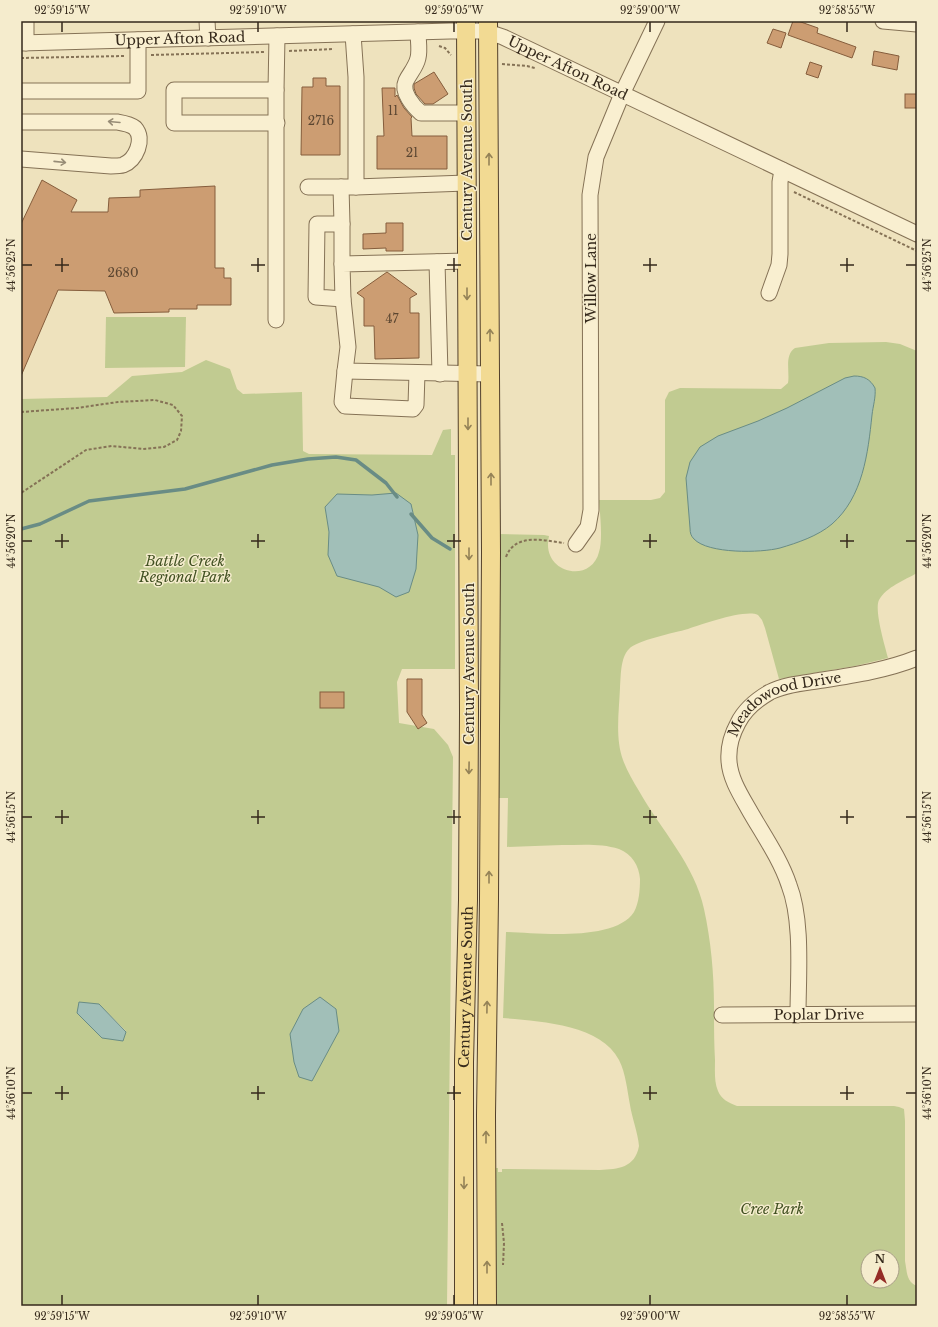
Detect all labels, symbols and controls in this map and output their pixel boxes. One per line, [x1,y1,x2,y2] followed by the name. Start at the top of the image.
[34,4,90,17] text: 92°59'15"W
[229,4,287,17] text: 92°59'10"W
[425,4,483,17] text: 92°59'05"W
[620,4,680,17] text: 92°59'00"W
[819,4,875,17] text: 92°58'55"W
[114,28,246,49] street label: Upper Afton Road
[505,32,631,104] street label: Upper Afton Road
[458,79,476,241] street label: Century Avenue South
[388,103,398,118] house number: 11
[308,113,335,128] house number: 2716
[108,118,121,125] one-way arrow
[406,145,418,160] house number: 21
[485,153,493,166] one-way arrow
[53,159,66,166] one-way arrow
[582,233,600,324] street label: Willow Lane
[5,238,18,292] text: 44°56'25"N
[921,238,934,292] text: 44°56'25"N
[108,265,138,280] house number: 2680
[463,287,471,300] one-way arrow
[385,311,399,326] house number: 47
[486,329,494,342] one-way arrow
[464,417,472,430] one-way arrow
[487,473,495,486] one-way arrow
[5,513,18,569] text: 44°56'20"N
[921,513,934,569] text: 44°56'20"N
[465,547,472,560] one-way arrow
[138,552,231,586] park label: Battle Creek Regional Park
[460,583,478,745] street label: Century Avenue South
[724,668,843,740] street label: Meadowood Drive
[465,761,473,774] one-way arrow
[5,791,18,843] text: 44°56'15"N
[921,791,934,843] text: 44°56'15"N
[485,871,493,884] one-way arrow
[455,905,477,1068] street label: Century Avenue South
[484,1001,491,1014] one-way arrow
[774,1005,864,1024] street label: Poplar Drive
[5,1066,18,1120] text: 44°56'10"N
[921,1066,934,1120] text: 44°56'10"N
[482,1131,490,1144] one-way arrow
[460,1176,468,1189] one-way arrow
[740,1200,804,1218] park label: Cree Park
[860,1249,900,1289] north arrow
[875,1252,886,1266] text: N
[483,1261,491,1274] one-way arrow
[34,1310,90,1323] text: 92°59'15"W
[229,1310,287,1323] text: 92°59'10"W
[425,1310,483,1323] text: 92°59'05"W
[620,1310,680,1323] text: 92°59'00"W
[819,1310,875,1323] text: 92°58'55"W

